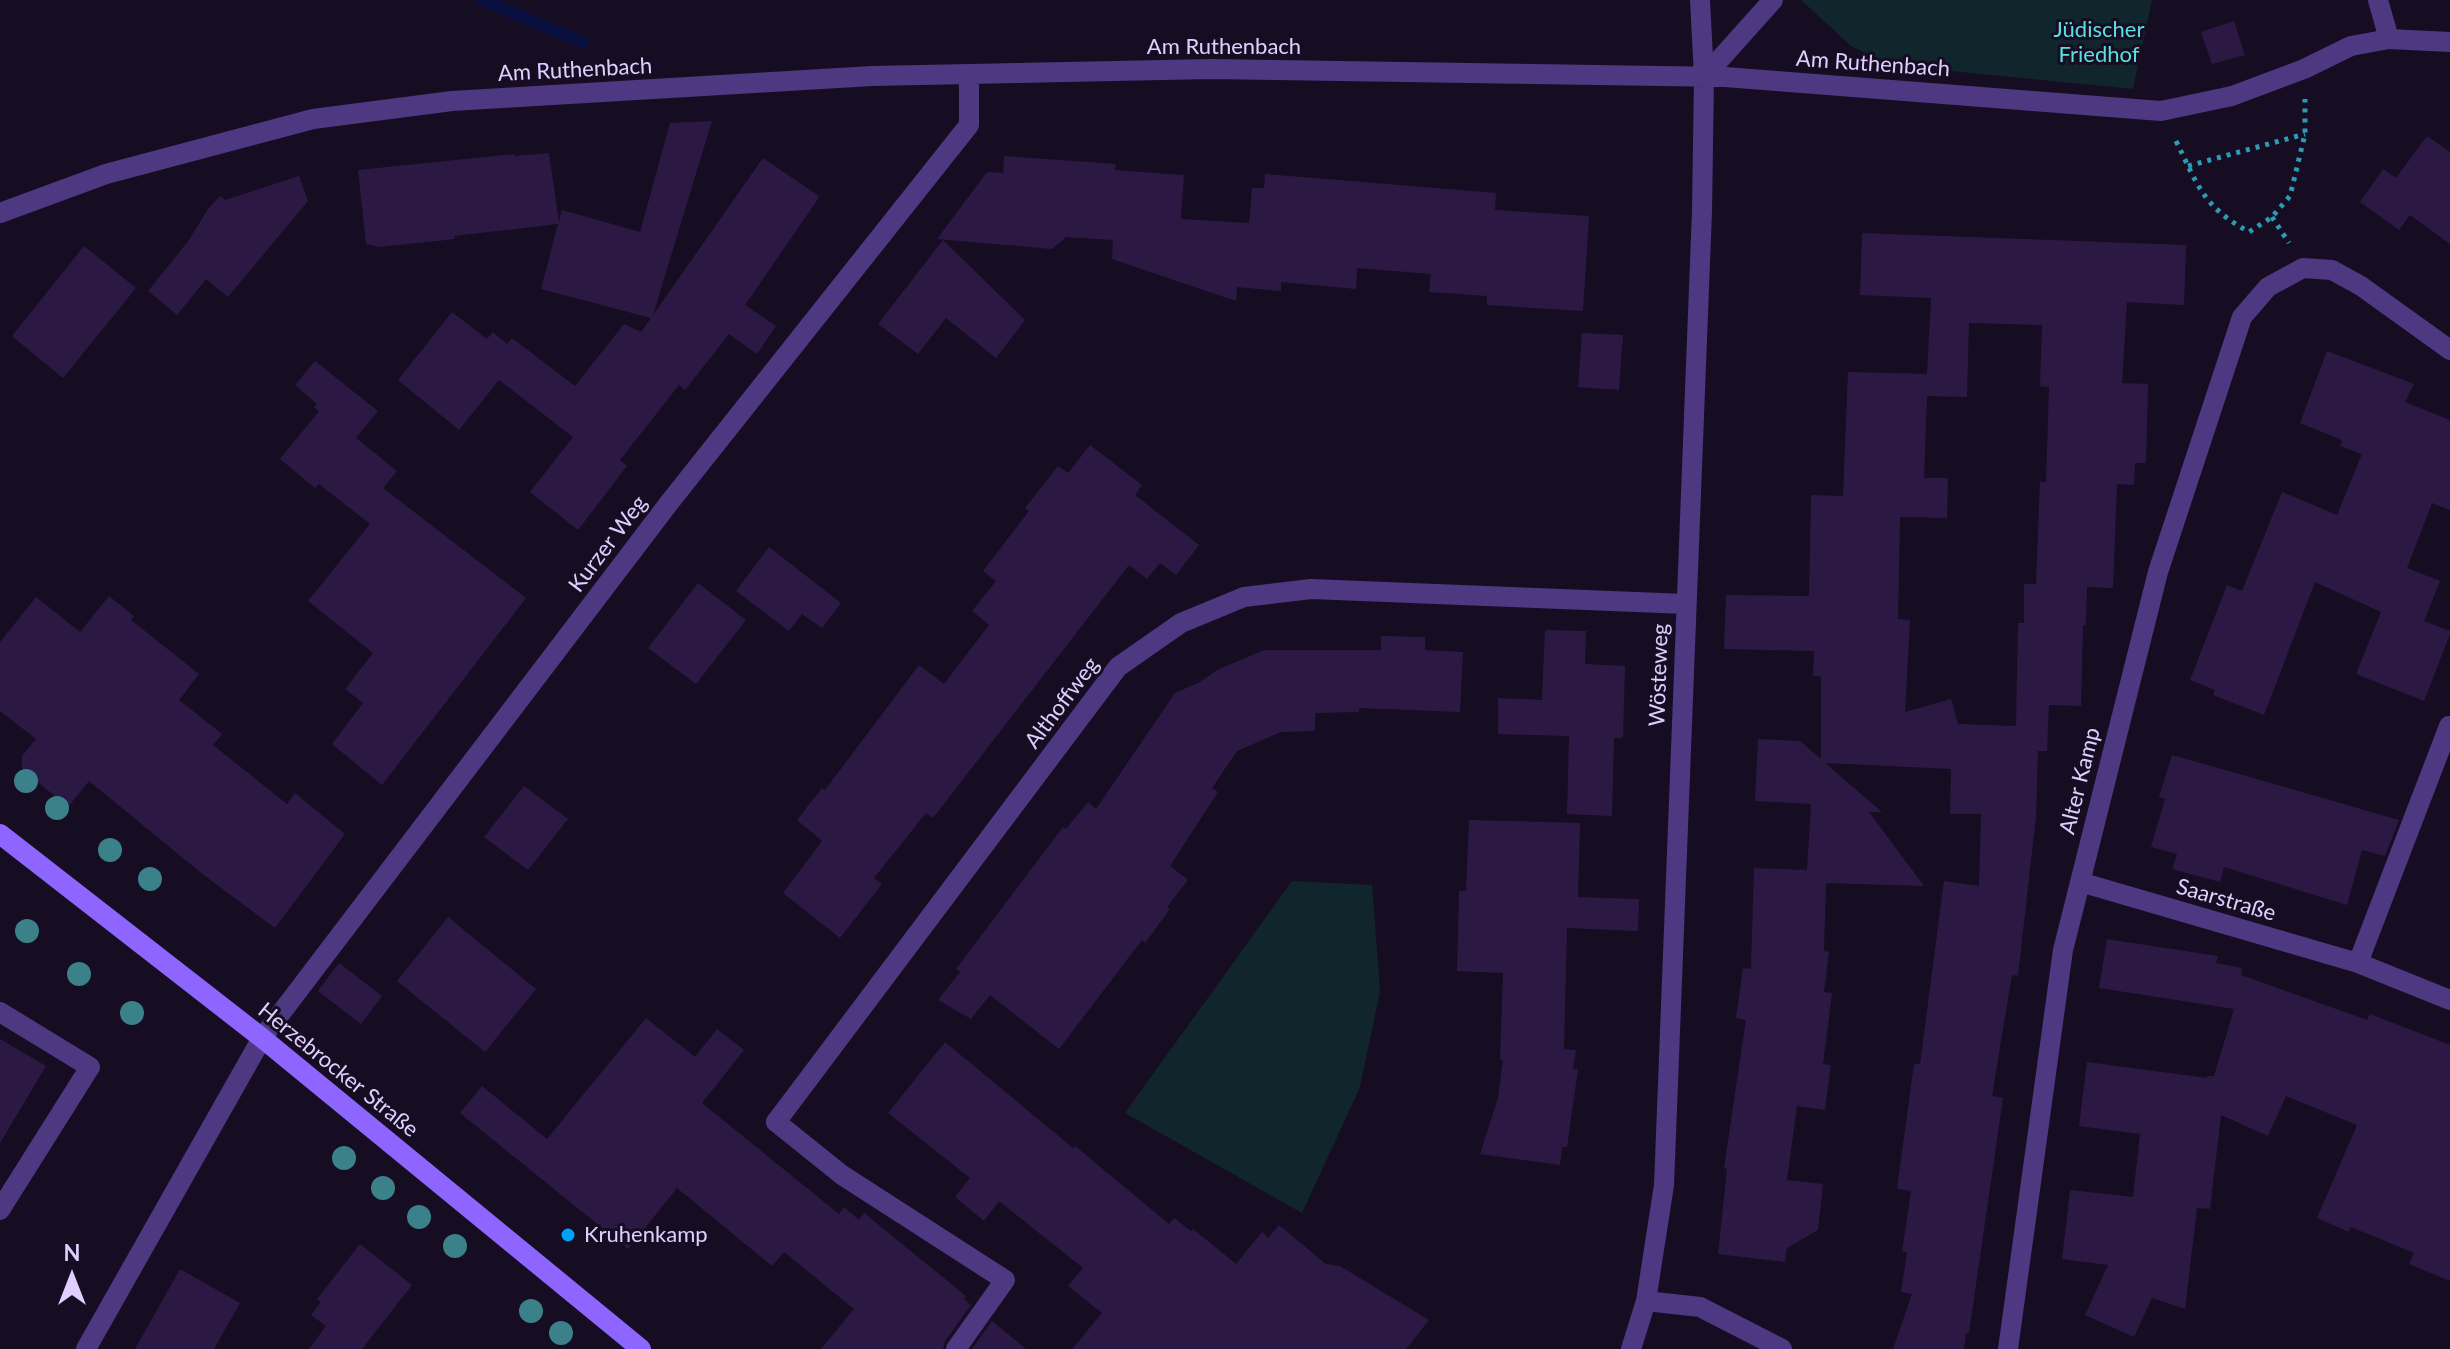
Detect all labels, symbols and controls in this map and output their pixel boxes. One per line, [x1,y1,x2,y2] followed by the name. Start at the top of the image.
[2054,17,2144,68] park label: Jüdischer Friedhof
[1147,34,1301,60] street label: Am Ruthenbach
[1795,45,1951,83] street label: Am Ruthenbach
[497,53,653,87] street label: Am Ruthenbach
[563,491,653,597] street label: Kurzer Weg
[1644,623,1674,727] street label: Wösteweg
[1019,652,1105,754] street label: Althoffweg
[2054,725,2106,837] street label: Alter Kamp
[2173,873,2279,927] street label: Saarstraße
[253,997,423,1143] street label: Herzebrocker Straße
[584,1222,708,1248] place label: Kruhenkamp
[559,1226,577,1244] marker: Kruhenkamp
[32,1237,112,1317] north arrow
[64,1239,80,1266] text: N

